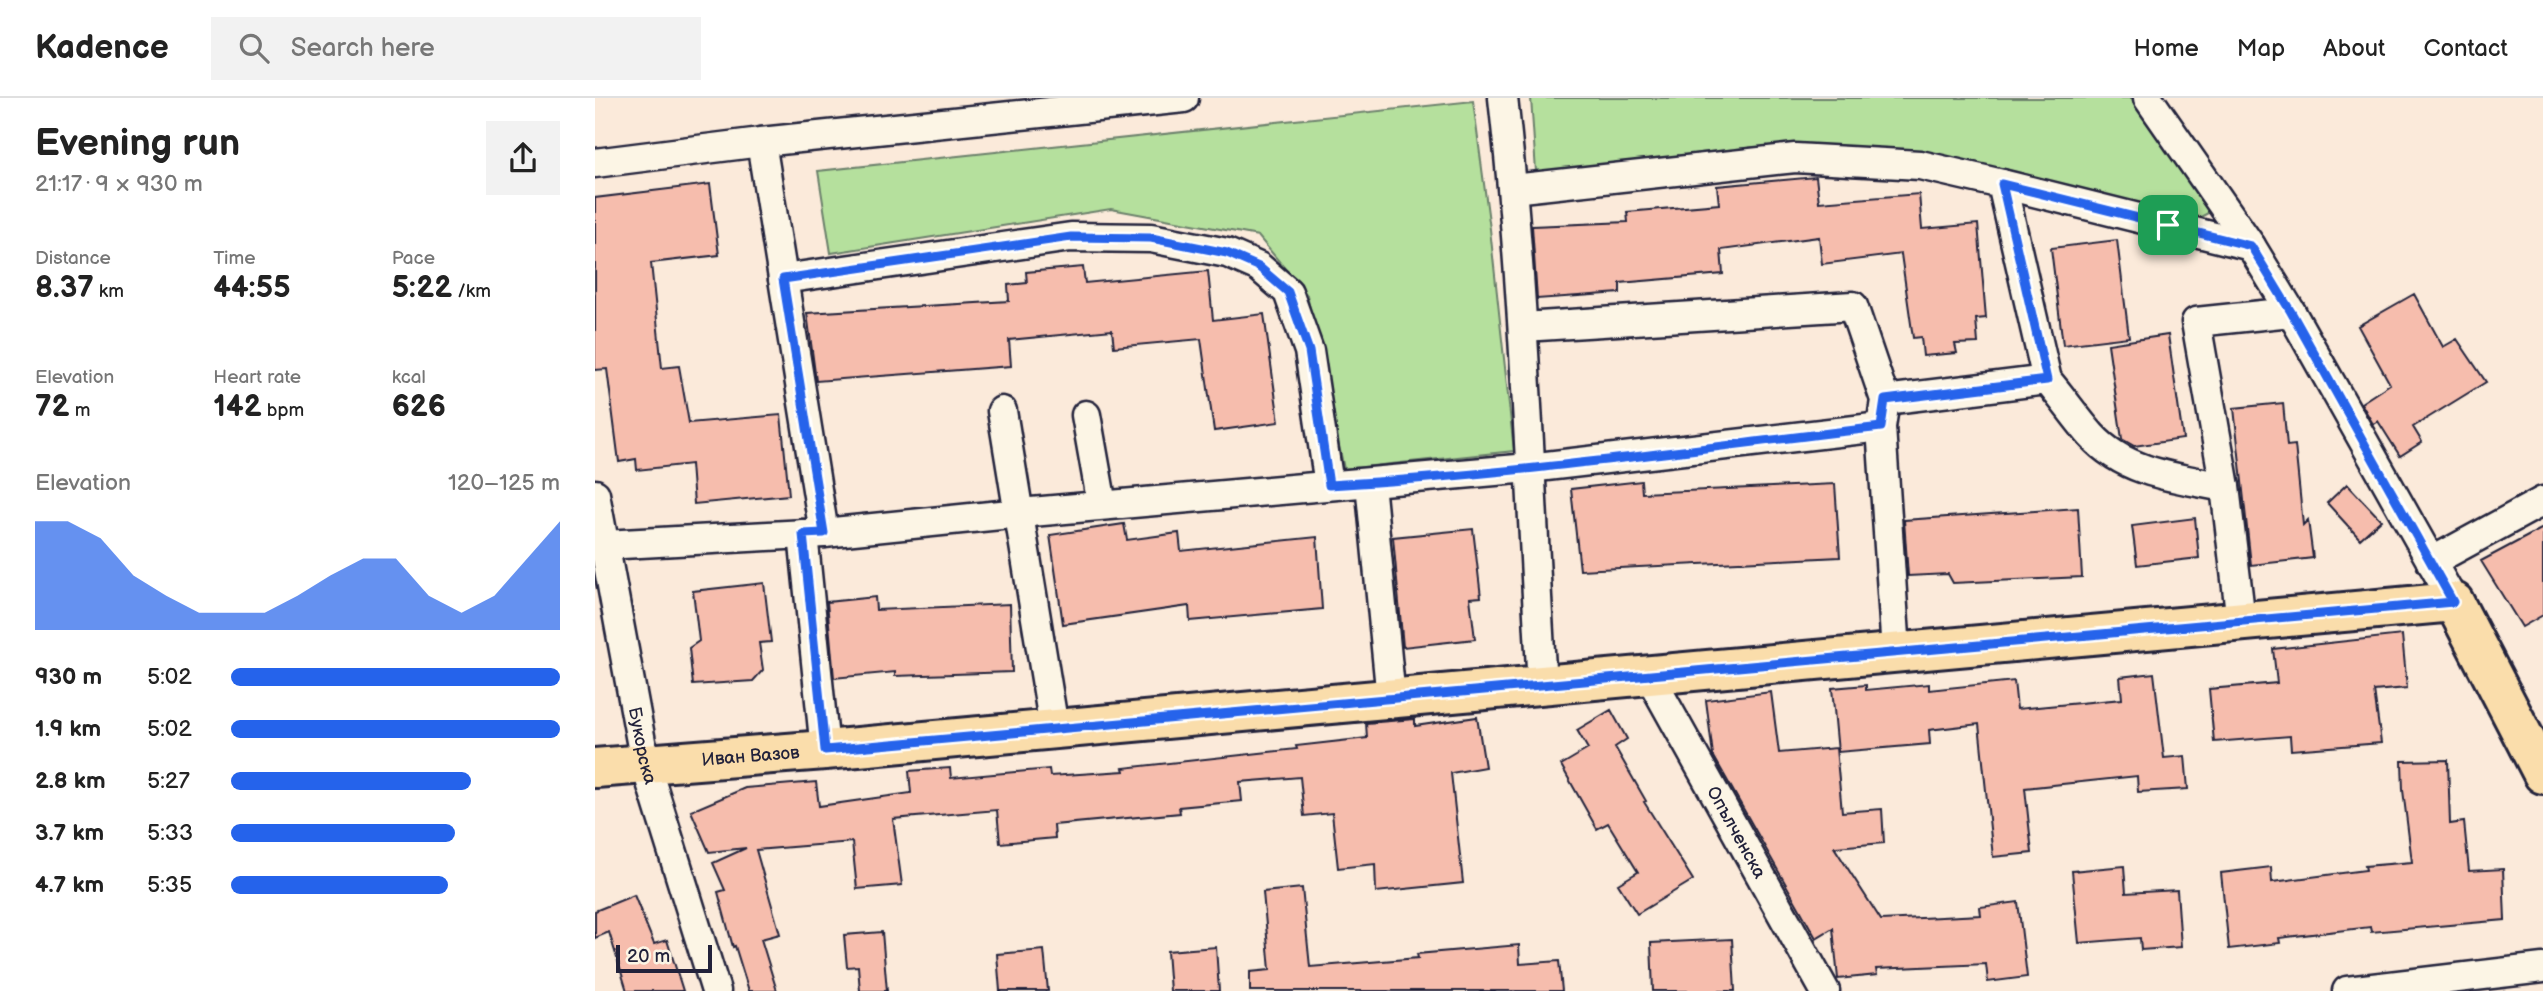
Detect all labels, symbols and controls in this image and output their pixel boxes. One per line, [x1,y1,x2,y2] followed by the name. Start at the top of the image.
[211,17,701,80] search box
[35,28,169,68] text: Kadence
[235,29,273,67] icon: search
[291,33,435,64] text: Search here
[2134,34,2199,63] text: Home
[2237,34,2285,63] text: Map
[2323,34,2385,63] text: About
[2423,34,2508,63] text: Contact
[35,121,240,166] text: Evening run
[486,121,560,195] button: share
[35,170,203,198] text: 21:17 · 9 × 930 m
[2138,195,2198,255] pin
[2149,206,2187,244] icon: arrive
[35,247,111,270] text: Distance
[213,247,255,270] text: Time
[392,247,435,270] text: Pace
[35,270,94,306] text: 8.37
[213,270,291,306] text: 44:55
[392,270,452,306] text: 5:22
[94,280,124,303] text: km
[452,280,491,303] text: /km
[35,366,114,389] text: Elevation
[213,366,301,389] text: Heart rate
[392,366,426,389] text: kcal
[35,389,70,425] text: 72
[213,389,262,425] text: 142
[392,389,446,425] text: 626
[70,399,90,422] text: m
[262,399,304,422] text: bpm
[35,469,131,497] text: Elevation
[448,469,560,497] text: 120–125 m
[35,663,102,691] text: 930 m
[147,663,192,691] text: 5:02
[624,705,661,787] street label: Букорска
[35,715,101,743] text: 1.9 km
[147,715,192,743] text: 5:02
[701,742,801,771] street label: Иван Вазов
[35,767,106,795] text: 2.8 km
[147,767,190,795] text: 5:27
[1702,783,1770,883] street label: Опълченска
[35,819,104,847] text: 3.7 km
[147,819,193,847] text: 5:33
[35,871,104,899] text: 4.7 km
[147,871,192,899] text: 5:35
[616,942,712,974] scale bar
[627,945,670,968] text: 20 m

